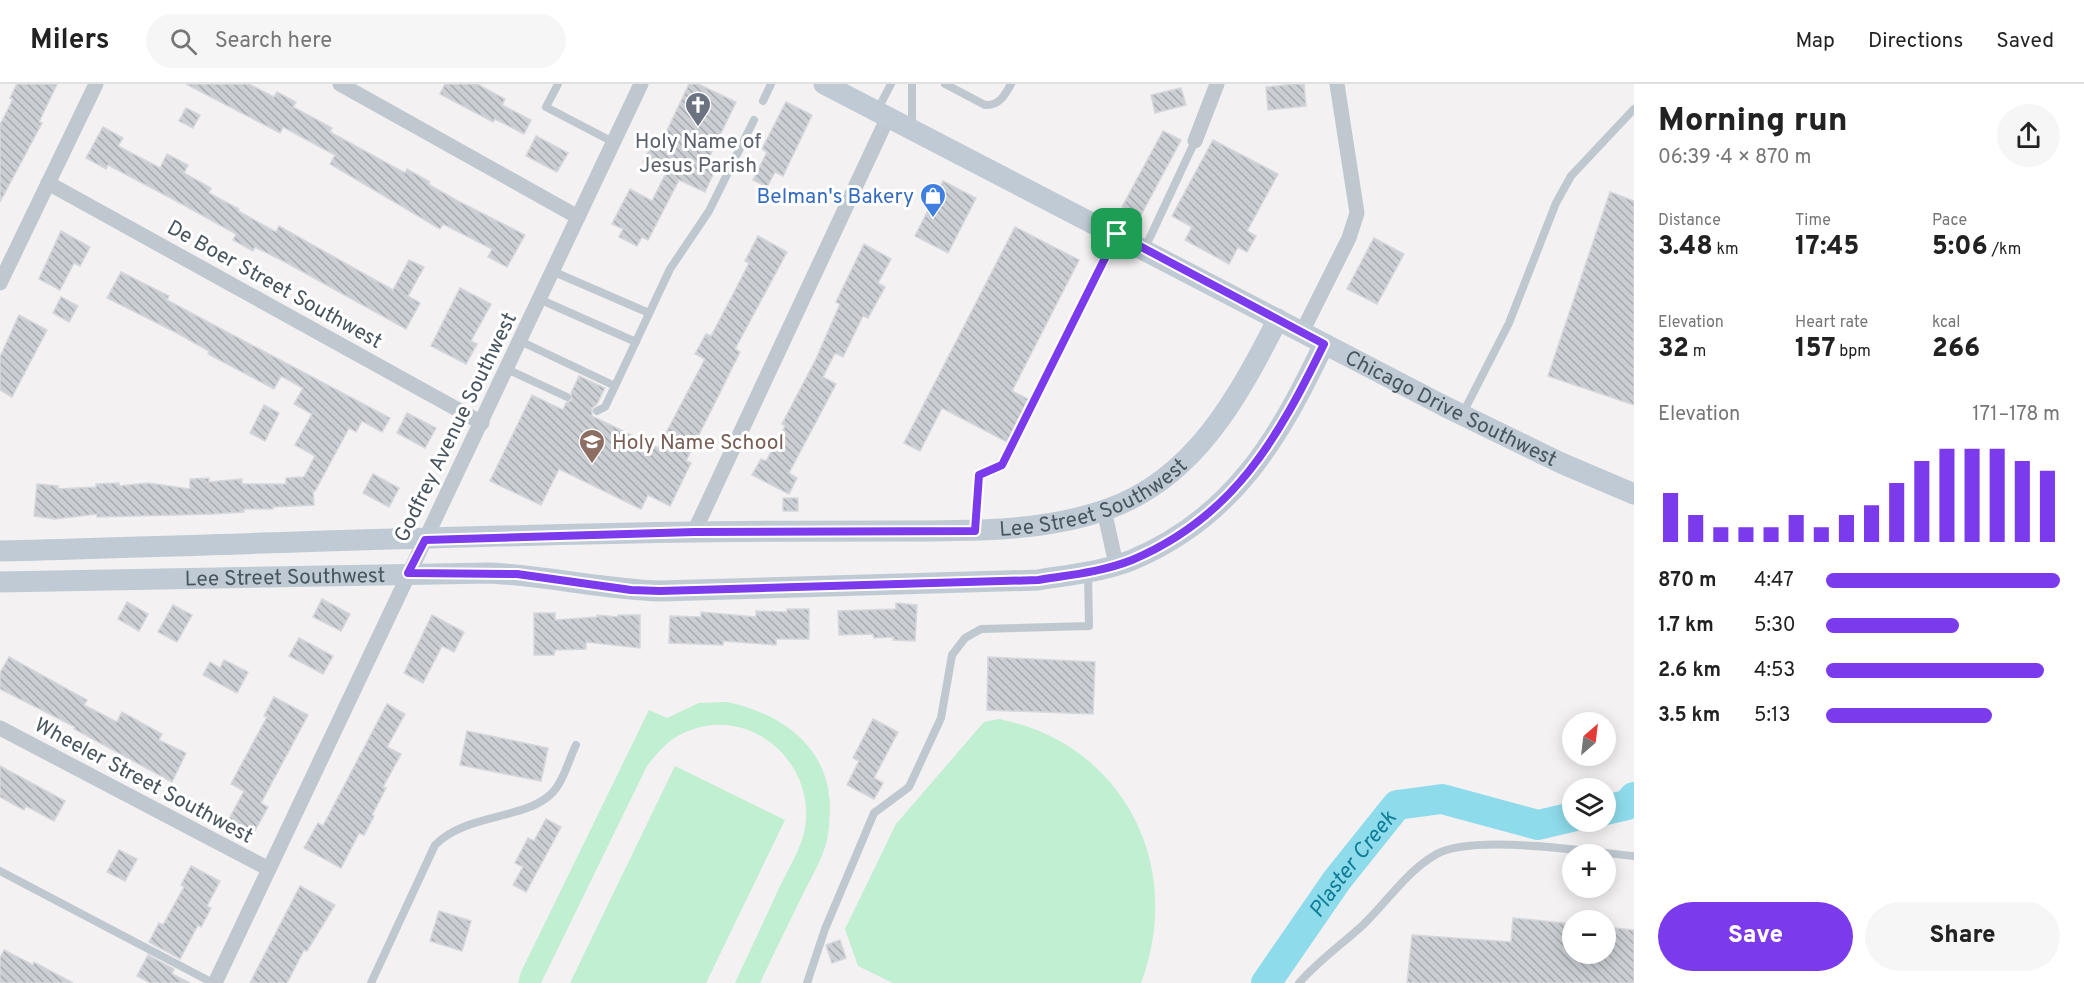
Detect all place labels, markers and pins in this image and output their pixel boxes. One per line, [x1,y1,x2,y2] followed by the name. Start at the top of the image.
[683,90,713,128] church icon: Holy Name of Jesus Parish
[635,129,761,180] place label: Holy Name of Jesus Parish
[918,181,948,219] shop icon: Belman's Bakery
[756,184,914,211] place label: Belman's Bakery
[1091,208,1142,259] pin
[577,427,607,465] school or university icon: Holy Name School
[612,430,784,457] place label: Holy Name School

